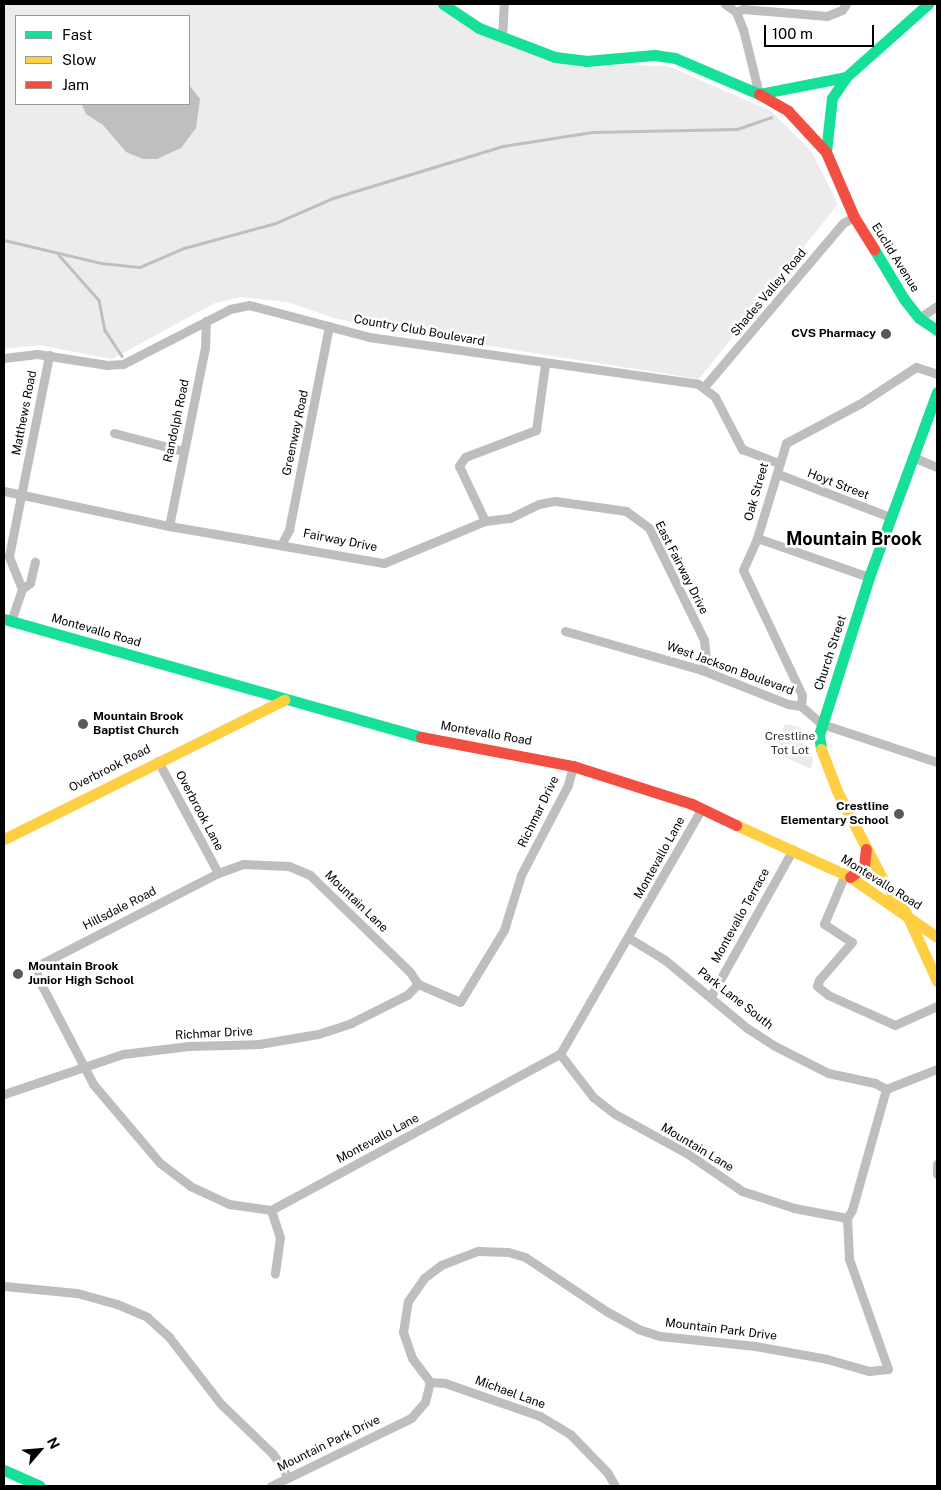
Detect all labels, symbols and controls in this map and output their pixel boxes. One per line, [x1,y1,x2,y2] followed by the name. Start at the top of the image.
[15,15,190,105] legend
[766,15,876,47] scale bar
[772,25,813,42] text: 100 m
[62,26,92,43] text: Fast
[62,51,96,68] text: Slow
[62,76,89,93] text: Jam
[868,221,922,295] street label: Euclid Avenue
[728,246,810,340] street label: Shades Valley Road
[352,312,486,350] street label: Country Club Boulevard
[791,327,876,341] place label: CVS Pharmacy
[880,328,892,340] marker: CVS Pharmacy
[10,369,40,457] street label: Matthews Road
[161,378,193,464] street label: Randolph Road
[280,389,312,477] street label: Greenway Road
[742,461,772,523] street label: Oak Street
[805,467,871,503] street label: Hoyt Street
[651,519,711,617] street label: East Fairway Drive
[302,527,378,555] street label: Fairway Drive
[786,528,922,550] district label: Mountain Brook
[49,611,143,651] street label: Montevallo Road
[812,614,850,692] street label: Church Street
[664,639,796,699] street label: West Jackson Boulevard
[93,710,184,738] place label: Mountain Brook Baptist Church
[77,718,89,730] marker: Mountain Brook Baptist Church
[439,719,533,749] street label: Montevallo Road
[765,730,815,758] park label: Crestline Tot Lot
[67,742,153,796] street label: Overbrook Road
[172,769,226,853] street label: Overbrook Lane
[516,774,562,850] street label: Richmar Drive
[780,800,889,828] place label: Crestline Elementary School
[893,808,905,820] marker: Crestline Elementary School
[632,815,688,901] street label: Montevallo Lane
[838,852,924,914] street label: Montevallo Road
[709,866,773,966] street label: Montevallo Terrace
[321,868,391,936] street label: Mountain Lane
[81,884,159,934] street label: Hillsdale Road
[28,960,134,988] place label: Mountain Brook Junior High School
[694,965,776,1033] street label: Park Lane South
[12,968,24,980] marker: Mountain Brook Junior High School
[175,1025,253,1043] street label: Richmar Drive
[334,1111,422,1167] street label: Montevallo Lane
[658,1121,736,1175] street label: Mountain Lane
[664,1316,778,1344] street label: Mountain Park Drive
[473,1374,547,1412] street label: Michael Lane
[275,1413,383,1475] street label: Mountain Park Drive
[15,1425,65,1475] north arrow
[44,1435,63,1452] text: N

